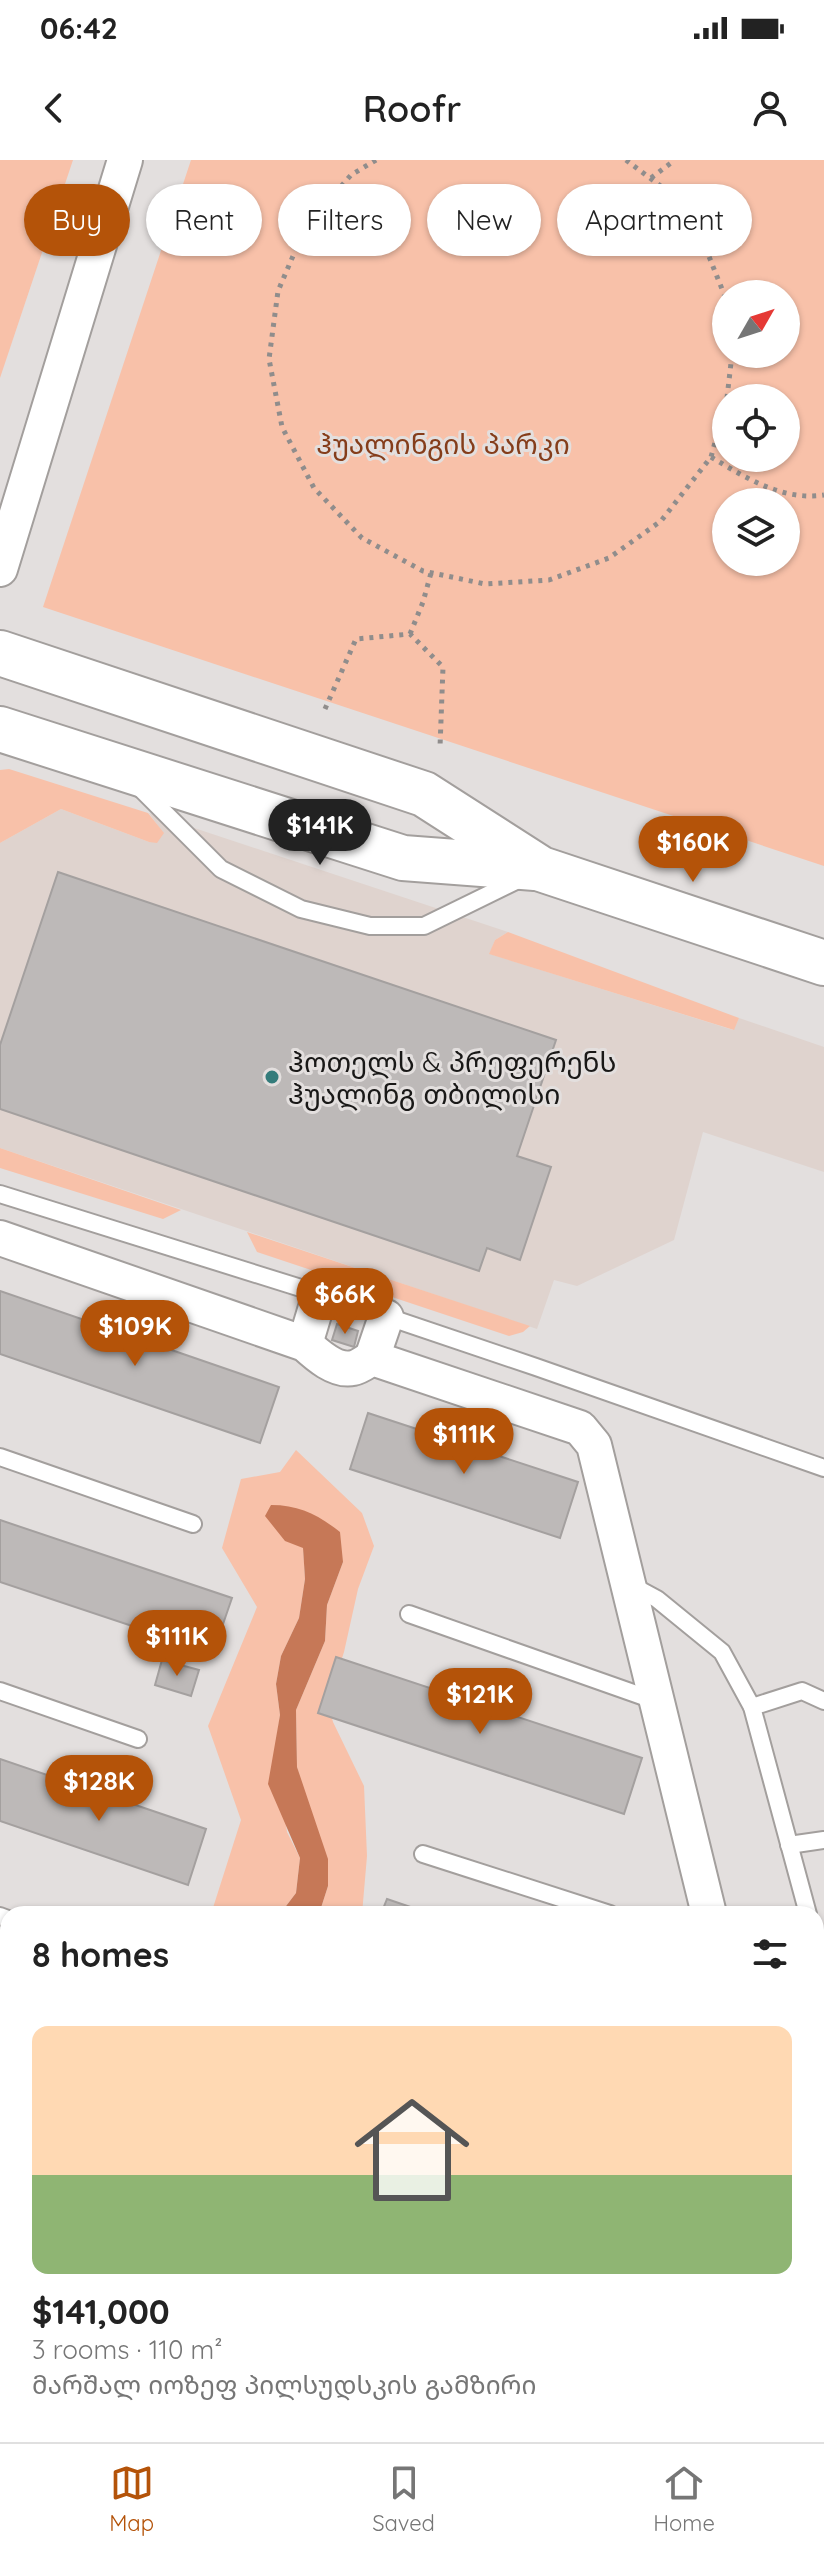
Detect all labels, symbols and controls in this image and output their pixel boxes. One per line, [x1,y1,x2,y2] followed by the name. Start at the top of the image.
[40,9,118,47] text: 06:42
[32,86,76,130] icon: back
[363,86,461,131] text: Roofr
[748,86,792,130] icon: person
[24,184,130,256] chip: Buy
[146,184,262,256] chip: Rent
[278,184,411,256] chip: Filters
[427,184,541,256] chip: New
[557,184,752,256] chip: Apartment
[712,280,800,368] north arrow
[712,280,800,576] map controls
[712,384,800,472] button: locate
[316,426,570,461] park label: ჰუალინგის პარკი
[712,488,800,576] button: layers
[264,799,376,867] pin: $141K
[286,808,354,841] text: $141K
[637,816,749,884] pin: $160K
[656,825,730,858] text: $160K
[288,1044,617,1111] place label: ჰოთელს & პრეფერენს ჰუალინგ თბილისი
[263,1068,281,1086] marker: ჰოთელს & პრეფერენს ჰუალინგ თბილისი
[298,1268,392,1336] pin: $66K
[314,1277,376,1310] text: $66K
[79,1300,191,1368] pin: $109K
[98,1309,172,1342] text: $109K
[408,1408,520,1476] pin: $111K
[433,1417,495,1450] text: $111K
[121,1610,233,1678] pin: $111K
[146,1619,208,1652] text: $111K
[424,1668,536,1736] pin: $121K
[446,1677,514,1710] text: $121K
[43,1755,155,1823] pin: $128K
[63,1764,135,1797] text: $128K
[748,1932,792,1976] icon: filters
[32,1933,169,1976] text: 8 homes
[340,2078,484,2222] icon: home
[32,2290,170,2333] text: $141,000
[32,2333,223,2366] text: 3 rooms · 110 m²
[32,2368,536,2401] text: მარშალ იოზეფ პილსუდსკის გამზირი
[109,2461,154,2537] tab: Map
[372,2461,435,2537] tab: Saved
[653,2461,715,2537] tab: Home

